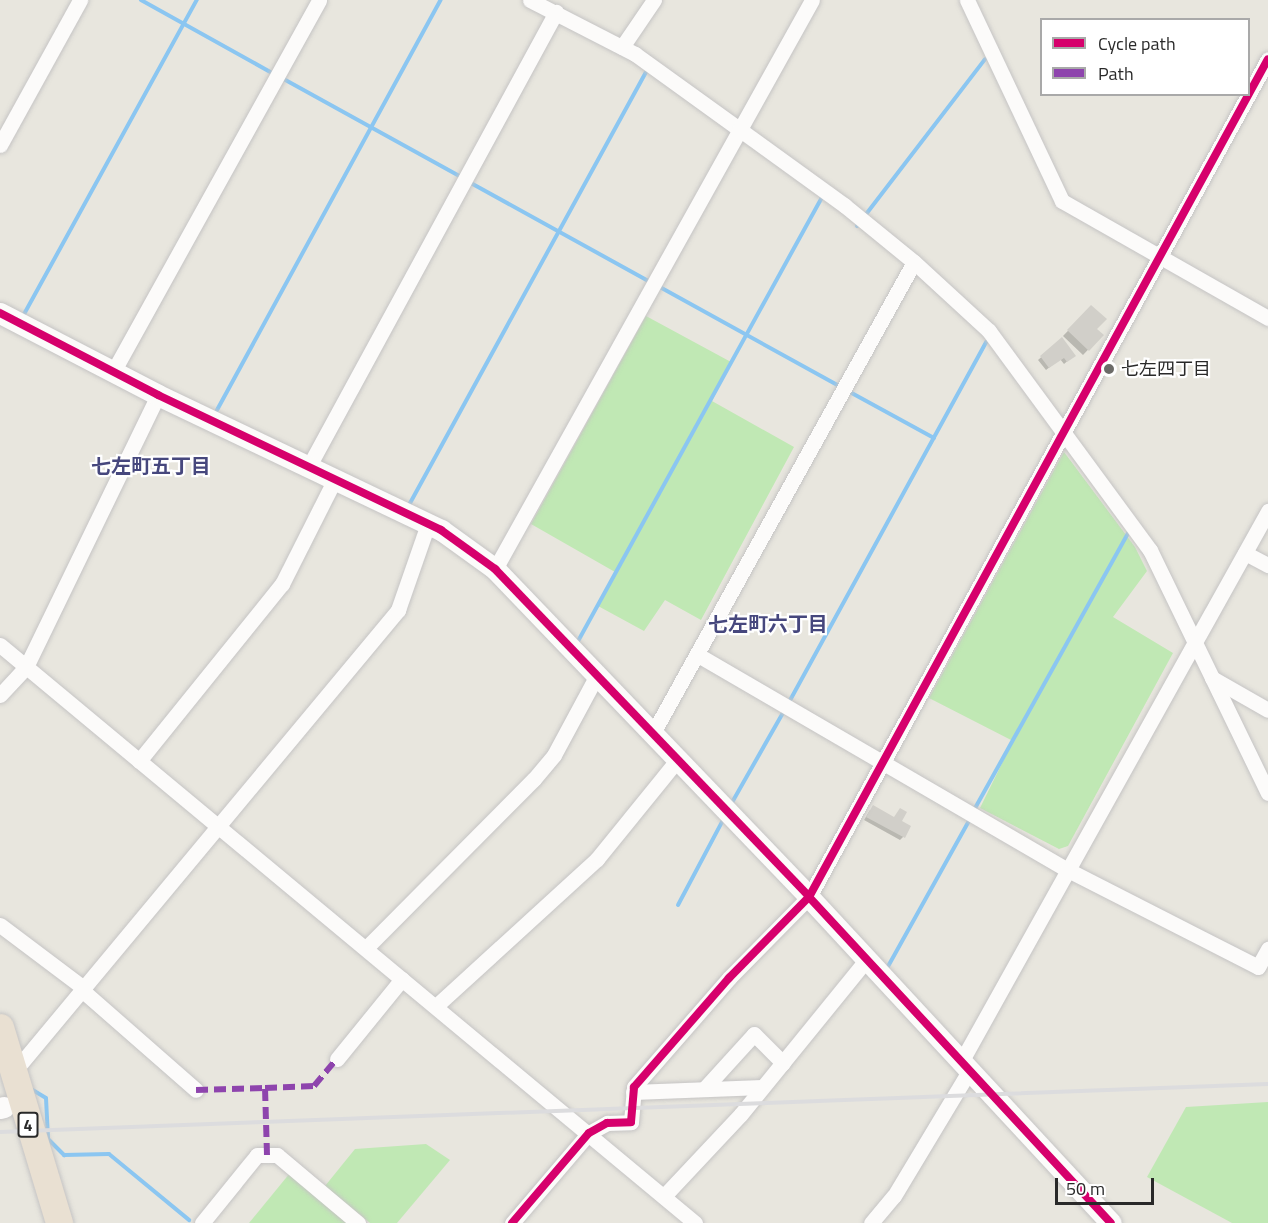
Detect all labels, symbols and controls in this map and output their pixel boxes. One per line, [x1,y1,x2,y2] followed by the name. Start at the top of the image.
[1040,18,1250,96] legend
[1098,30,1176,57] text: Cycle path
[1098,60,1134,87] text: Path
[1121,358,1211,380] place label: 七左四丁目
[1102,362,1116,376] marker: 七左四丁目
[91,453,211,477] district label: 七左町五丁目
[708,611,828,635] district label: 七左町六丁目
[18,1112,38,1138] road number: 4
[1058,1166,1157,1204] scale bar
[1066,1175,1105,1202] text: 50 m

